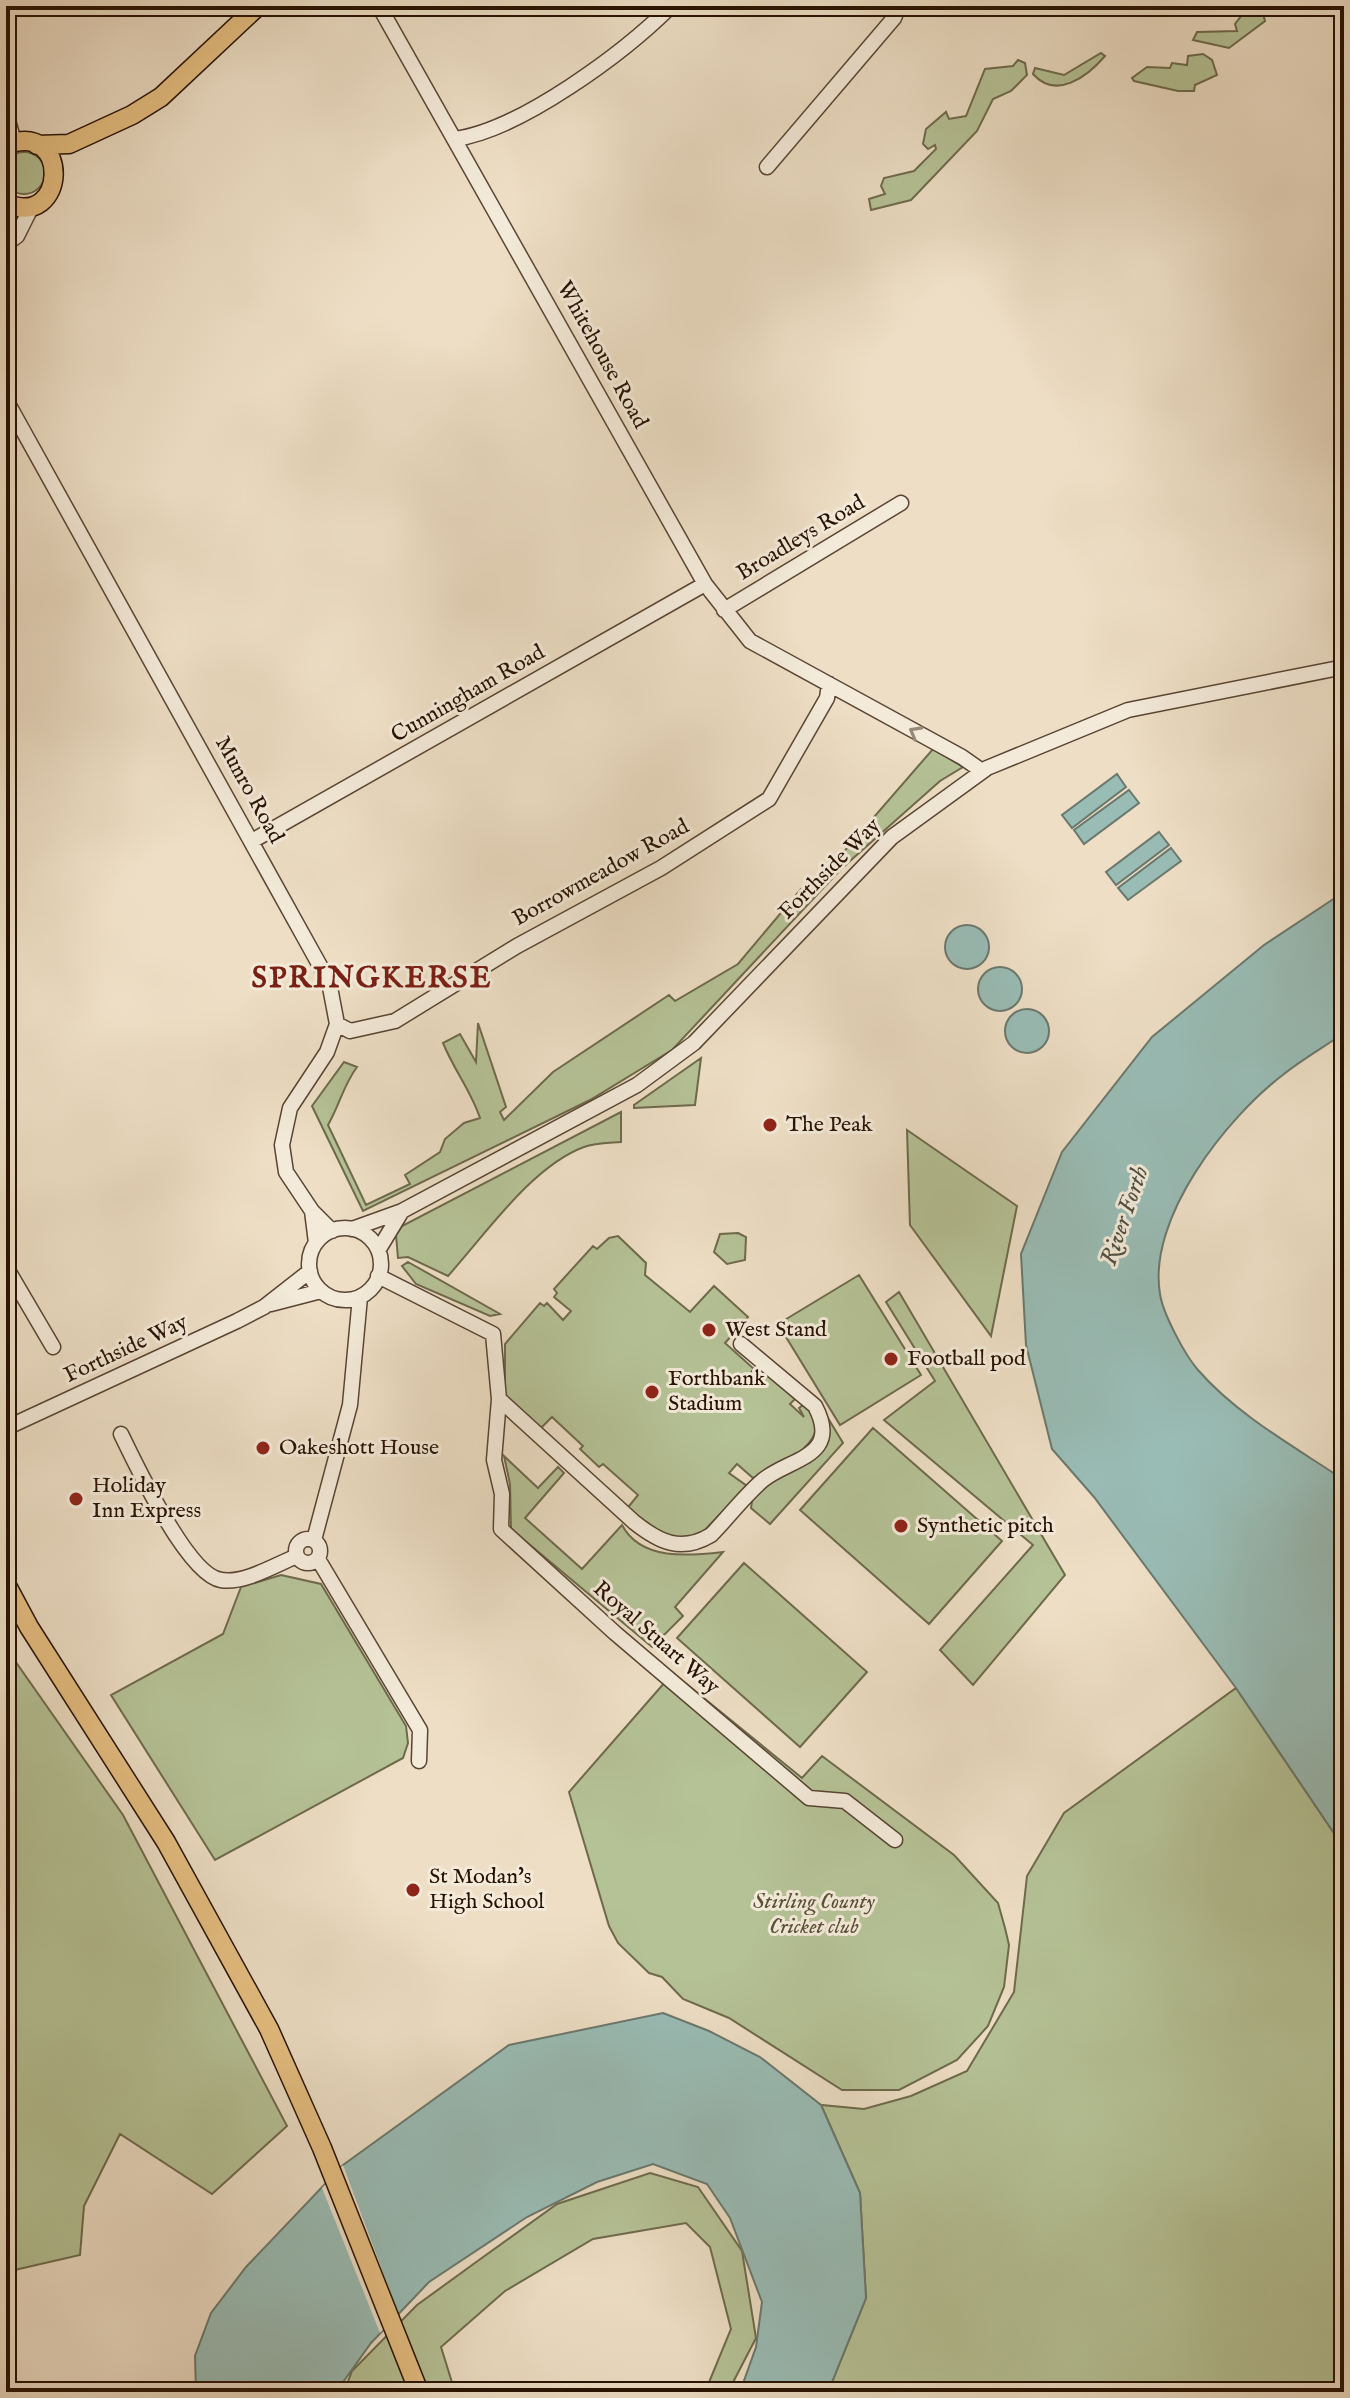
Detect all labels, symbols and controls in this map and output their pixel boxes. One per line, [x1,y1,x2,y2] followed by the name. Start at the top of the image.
[550,276,654,434] street label: Whitehouse Road
[732,489,871,587] street label: Broadleys Road
[386,639,550,749] street label: Cunningham Road
[909,726,923,741] one-way arrow
[208,732,290,849] street label: Munro Road
[773,812,887,926] street label: Forthside Way
[508,813,694,933] street label: Borrowmeadow Road
[252,960,492,998] district label: SPRINGKERSE
[786,1111,873,1139] place label: The Peak
[761,1116,779,1134] marker: The Peak
[1094,1162,1156,1270] water label: River Forth
[60,1308,192,1390] street label: Forthside Way
[725,1316,827,1344] place label: West Stand
[700,1321,718,1339] marker: West Stand
[907,1345,1026,1373] place label: Football pod
[882,1350,900,1368] marker: Football pod
[668,1365,766,1418] place label: Forthbank Stadium
[643,1383,661,1401] marker: Forthbank Stadium
[279,1434,439,1462] place label: Oakeshott House
[254,1439,272,1457] marker: Oakeshott House
[92,1472,201,1525] place label: Holiday Inn Express
[67,1490,85,1508] marker: Holiday Inn Express
[917,1512,1054,1540] place label: Synthetic pitch
[892,1517,910,1535] marker: Synthetic pitch
[587,1575,725,1701] street label: Royal Stuart Way
[429,1863,544,1916] place label: St Modan's High School
[404,1881,422,1899] marker: St Modan's High School
[753,1888,876,1941] park label: Stirling County Cricket club

